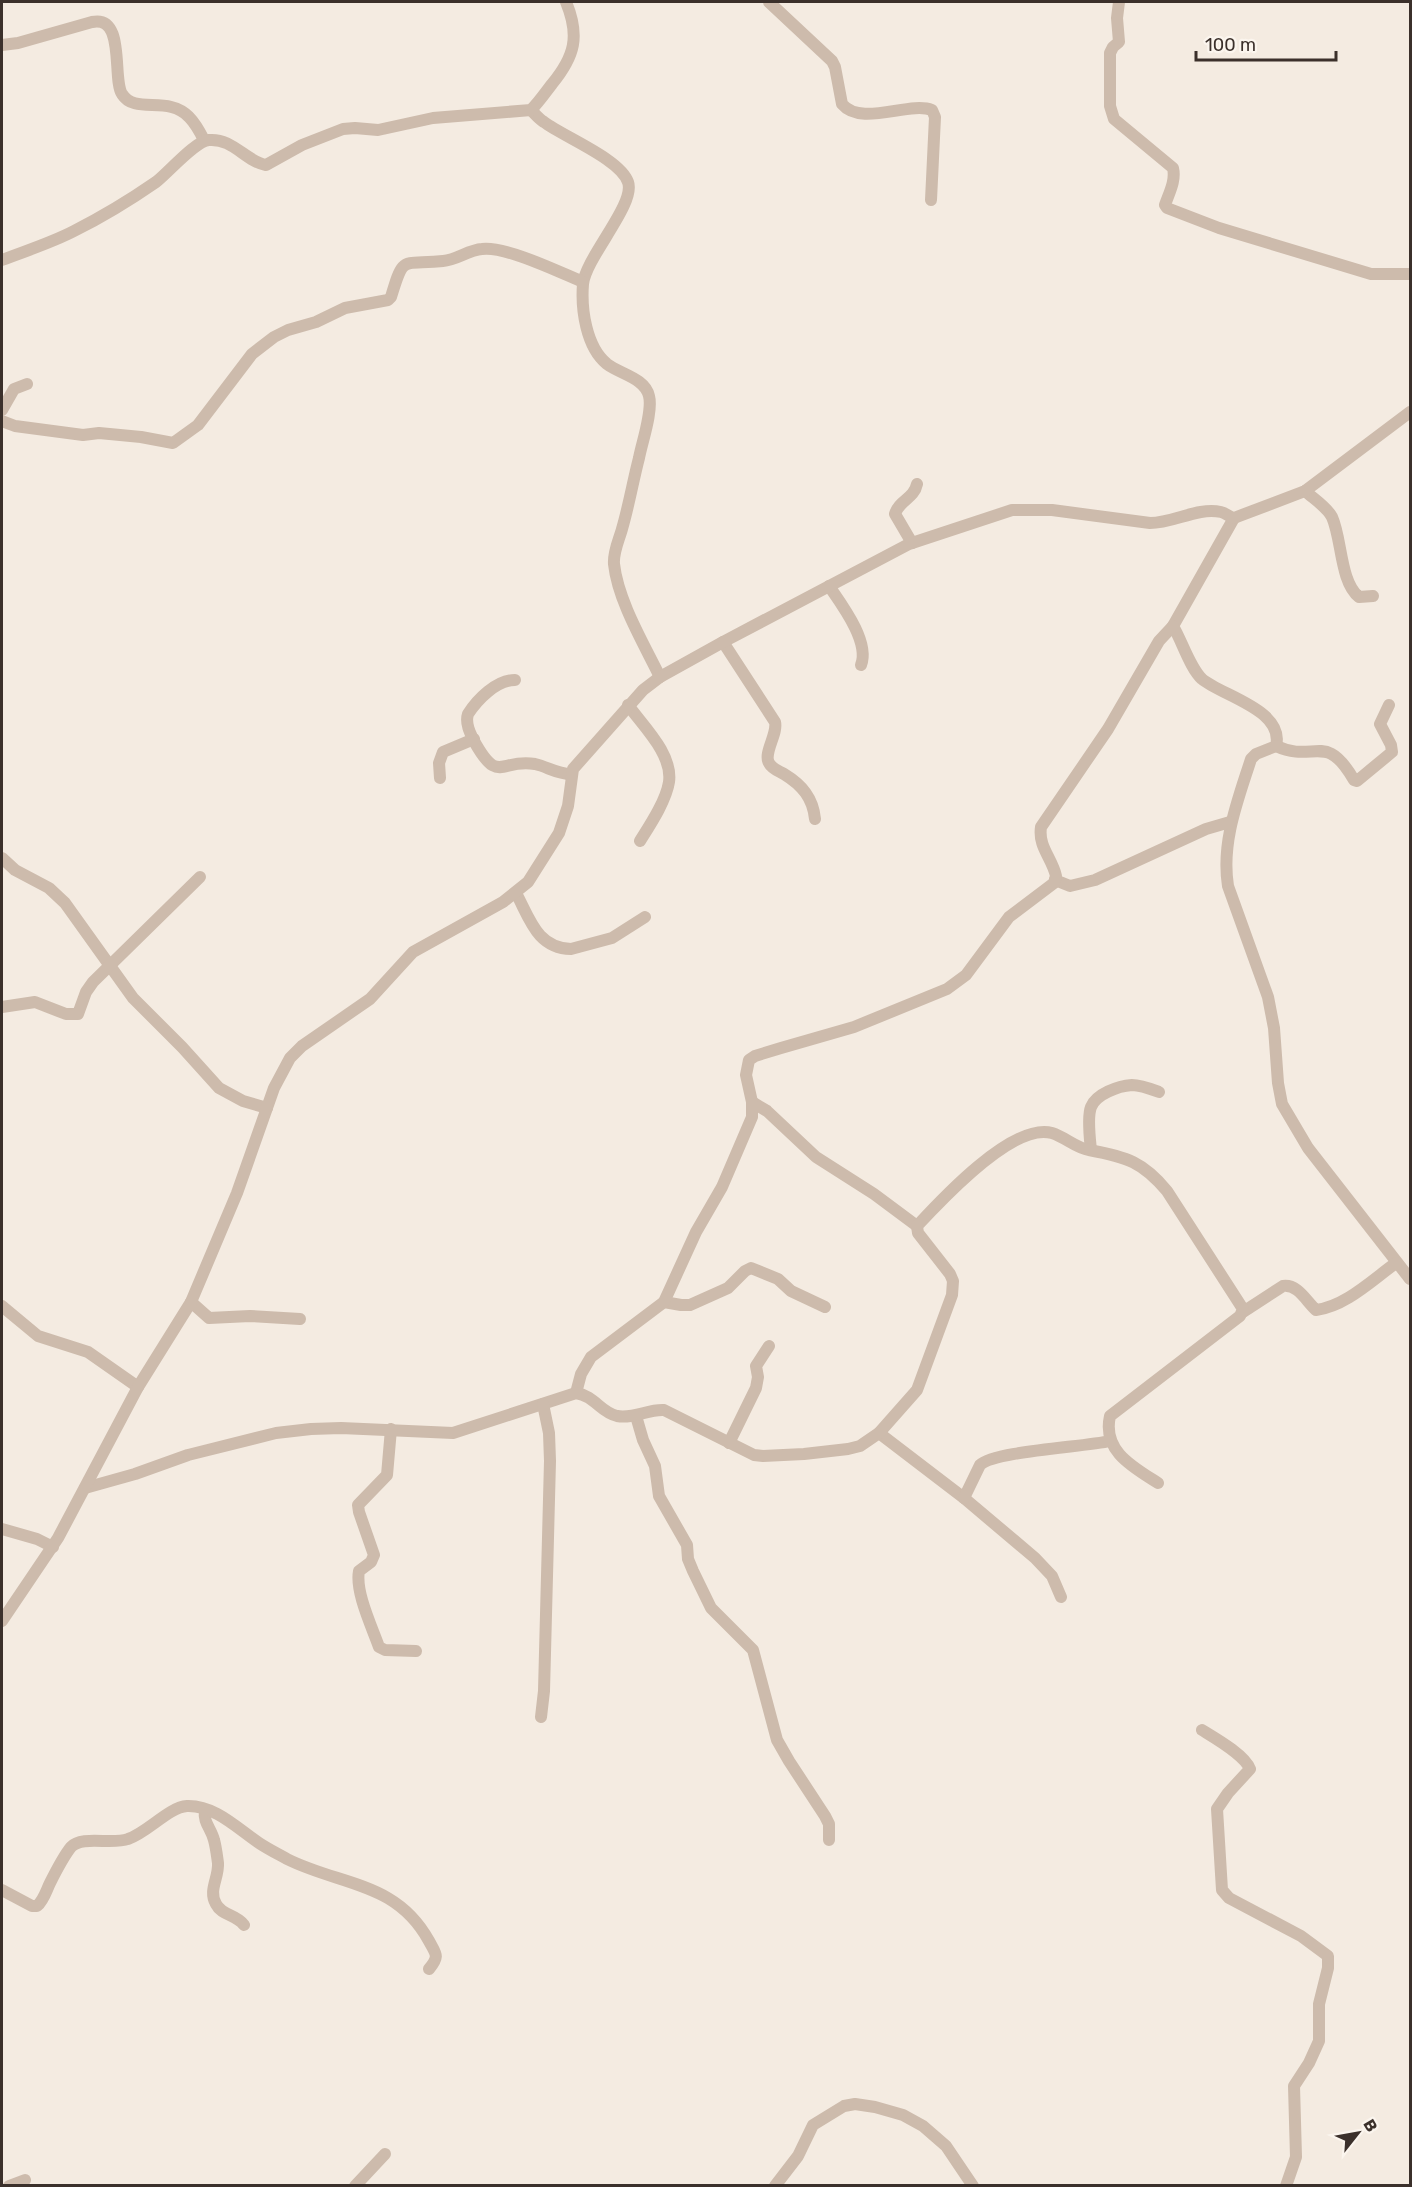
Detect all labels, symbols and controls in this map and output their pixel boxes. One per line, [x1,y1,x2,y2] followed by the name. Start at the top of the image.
[1196,24,1336,62] scale bar
[1205,34,1256,56] text: 100 m
[1328,2103,1388,2163] north arrow
[1359,2116,1381,2135] text: B

